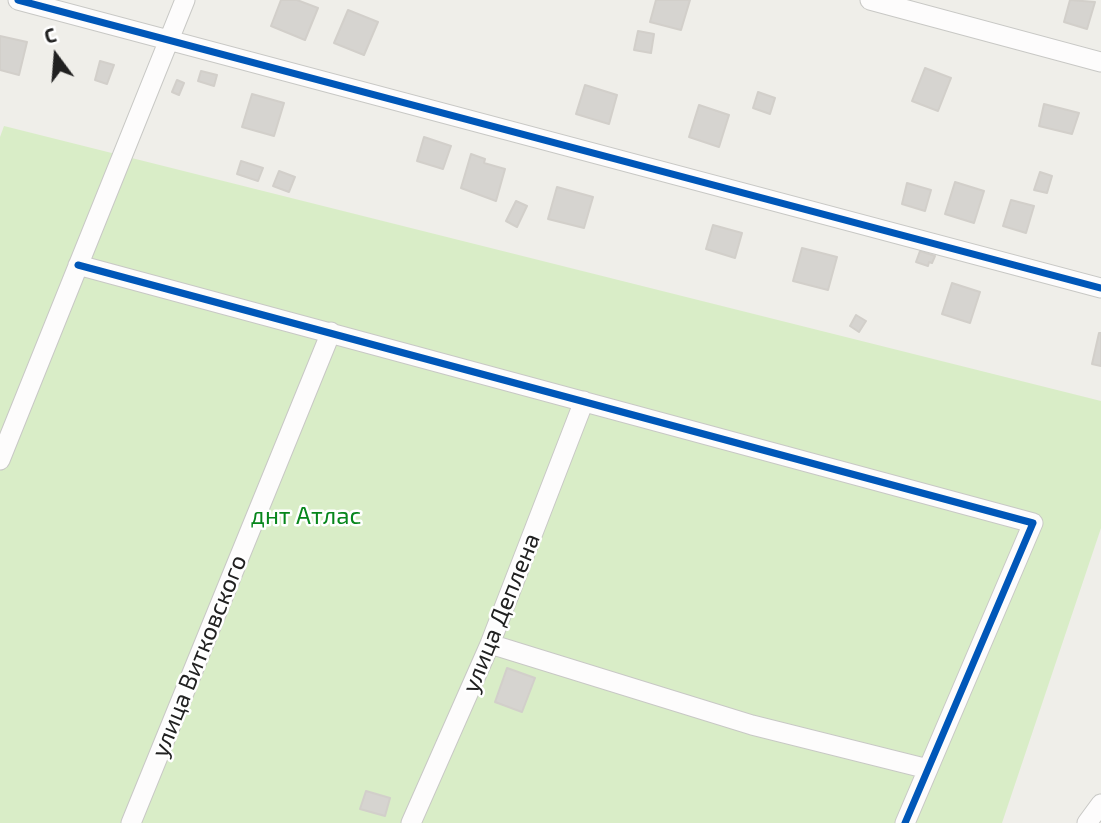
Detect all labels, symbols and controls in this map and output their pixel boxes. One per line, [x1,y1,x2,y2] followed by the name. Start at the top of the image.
[21,21,91,91] north arrow
[42,23,59,48] text: С
[251,502,361,530] park label: днт Атлас
[456,529,546,697] street label: улица Деплена
[145,551,253,761] street label: улица Витковского

